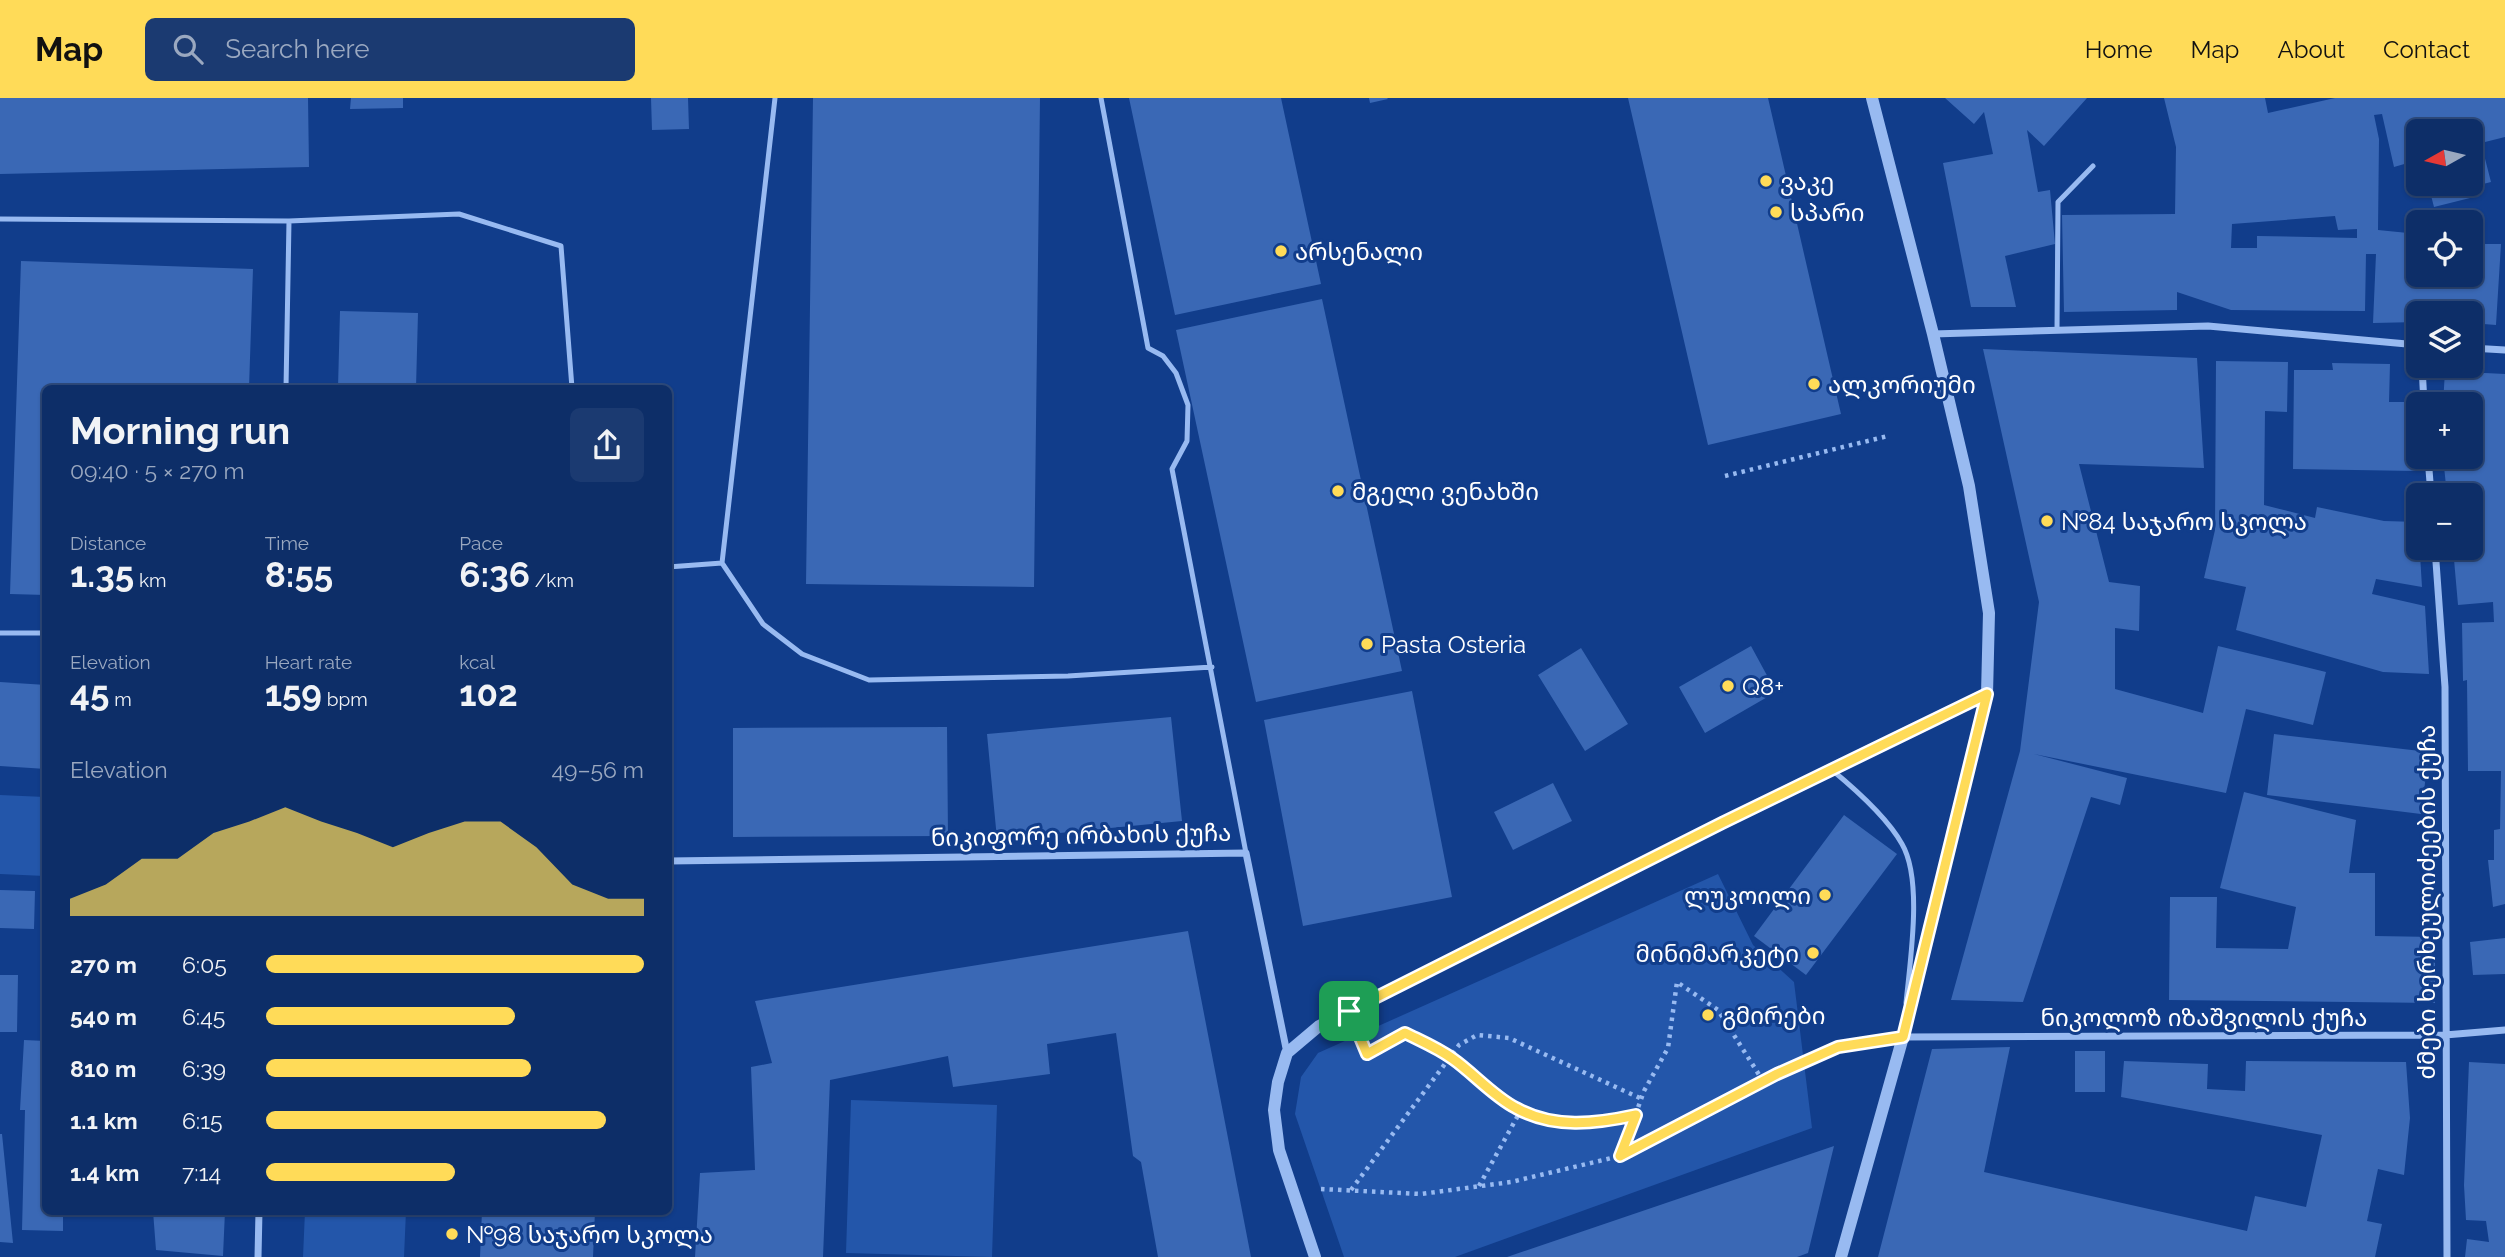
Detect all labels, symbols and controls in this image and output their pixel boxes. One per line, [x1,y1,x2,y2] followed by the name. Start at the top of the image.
[145,18,635,81] search box
[35,30,103,69] text: Map
[169,30,207,68] icon: search
[225,34,370,64] text: Search here
[2085,35,2153,64] text: Home
[2191,35,2239,64] text: Map
[2277,35,2345,64] text: About
[2383,35,2470,64] text: Contact
[2406,119,2483,196] north arrow
[2406,119,2483,560] map controls
[1780,167,1834,196] place label: ვაკე
[1758,173,1774,189] marker: ვაკე
[1790,198,1865,227] place label: სპარი
[1768,204,1784,220] marker: სპარი
[2406,210,2483,287] button: locate
[1295,237,1423,266] place label: არსენალი
[1273,243,1289,259] marker: არსენალი
[2406,301,2483,378] button: layers
[1828,370,1976,399] place label: ალკორიუმი
[1806,376,1822,392] marker: ალკორიუმი
[2406,392,2483,469] button: +
[70,408,290,453] text: Morning run
[570,408,644,482] button: share
[70,457,245,484] text: 09:40 · 5 × 270 m
[1352,477,1539,506] place label: მგელი ვენახში
[1330,483,1346,499] marker: მგელი ვენახში
[2406,483,2483,560] button: −
[2061,507,2307,536] place label: №84 საჯარო სკოლა
[2039,513,2055,529] marker: №84 საჯარო სკოლა
[70,532,146,554] text: Distance
[265,532,309,554] text: Time
[459,532,503,554] text: Pace
[70,554,134,595] text: 1.35
[265,554,333,595] text: 8:55
[459,554,530,595] text: 6:36
[134,569,166,591] text: km
[530,569,574,591] text: /km
[1381,630,1526,659] place label: Pasta Osteria
[1359,636,1375,652] marker: Pasta Osteria
[70,651,151,673] text: Elevation
[265,651,352,673] text: Heart rate
[459,651,495,673] text: kcal
[1742,672,1784,701] place label: Q8+
[70,673,109,714] text: 45
[265,673,322,714] text: 159
[459,673,518,714] text: 102
[1720,678,1736,694] marker: Q8+
[109,688,132,710] text: m
[322,688,368,710] text: bpm
[2412,725,2441,1079] street label: ძმები ხერხეულიძეების ქუჩა
[70,756,168,783] text: Elevation
[551,756,644,783] text: 49–56 m
[930,818,1232,852] street label: ნიკიფორე ირბახის ქუჩა
[1684,881,1811,910] place label: ლუკოილი
[1817,887,1833,903] marker: ლუკოილი
[1636,939,1799,968] place label: მინიმარკეტი
[1805,945,1821,961] marker: მინიმარკეტი
[70,951,137,978] text: 270 m
[182,951,227,978] text: 6:05
[1319,981,1379,1041] pin
[1330,992,1368,1030] icon: arrive
[1722,1001,1826,1030] place label: გმირები
[70,1003,137,1030] text: 540 m
[182,1003,225,1030] text: 6:45
[2040,1003,2368,1032] street label: ნიკოლოზ იზაშვილის ქუჩა
[1700,1007,1716,1023] marker: გმირები
[70,1055,136,1082] text: 810 m
[182,1055,226,1082] text: 6:39
[70,1107,138,1134] text: 1.1 km
[182,1107,223,1134] text: 6:15
[70,1159,139,1186] text: 1.4 km
[182,1159,221,1186] text: 7:14
[466,1220,713,1249] place label: №98 საჯარო სკოლა
[444,1226,460,1242] marker: №98 საჯარო სკოლა

